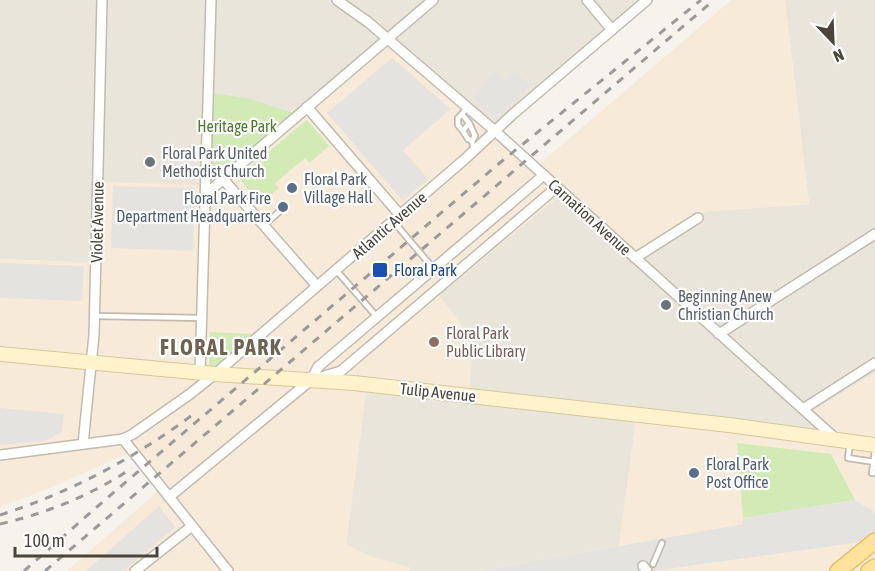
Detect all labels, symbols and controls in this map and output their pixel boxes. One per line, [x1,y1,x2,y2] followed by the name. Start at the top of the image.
[803,12,863,72] north arrow
[831,46,847,66] text: N
[197,117,277,136] park label: Heritage Park
[162,144,267,180] place label: Floral Park United Methodist Church
[143,155,157,169] marker: Floral Park United Methodist Church
[304,170,373,207] place label: Floral Park Village Hall
[545,175,635,259] street label: Carnation Avenue
[87,181,107,263] street label: Violet Avenue
[285,181,299,195] marker: Floral Park Village Hall
[348,188,430,262] street label: Atlantic Avenue
[116,189,271,226] place label: Floral Park Fire Department Headquarters
[276,200,290,214] marker: Floral Park Fire Department Headquarters
[371,261,389,279] marker: Floral Park
[394,261,457,279] place label: Floral Park
[678,287,774,323] place label: Beginning Anew Christian Church
[659,298,673,312] marker: Beginning Anew Christian Church
[446,324,526,361] place label: Floral Park Public Library
[160,334,282,360] district label: FLORAL PARK
[427,335,441,349] marker: Floral Park Public Library
[399,379,477,406] street label: Tulip Avenue
[706,455,769,491] place label: Floral Park Post Office
[687,466,701,480] marker: Floral Park Post Office
[15,520,158,558] scale bar
[24,530,65,551] text: 100 m

